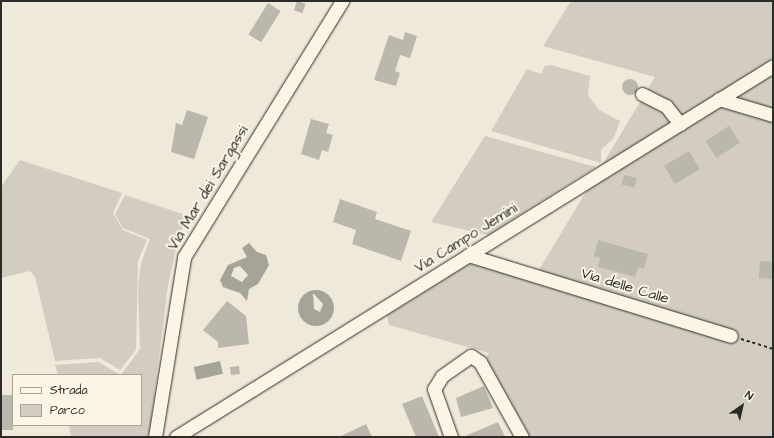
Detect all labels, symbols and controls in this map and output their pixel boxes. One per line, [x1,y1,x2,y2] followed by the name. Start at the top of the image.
[164,123,252,253] street label: Via Mar dei Sargassi
[411,199,521,277] street label: Via Campo Jemini
[579,264,671,308] street label: Via delle Calle
[12,374,142,426] legend
[50,382,88,399] text: Strada
[722,386,762,426] north arrow
[742,387,756,404] text: N
[50,402,85,419] text: Parco

